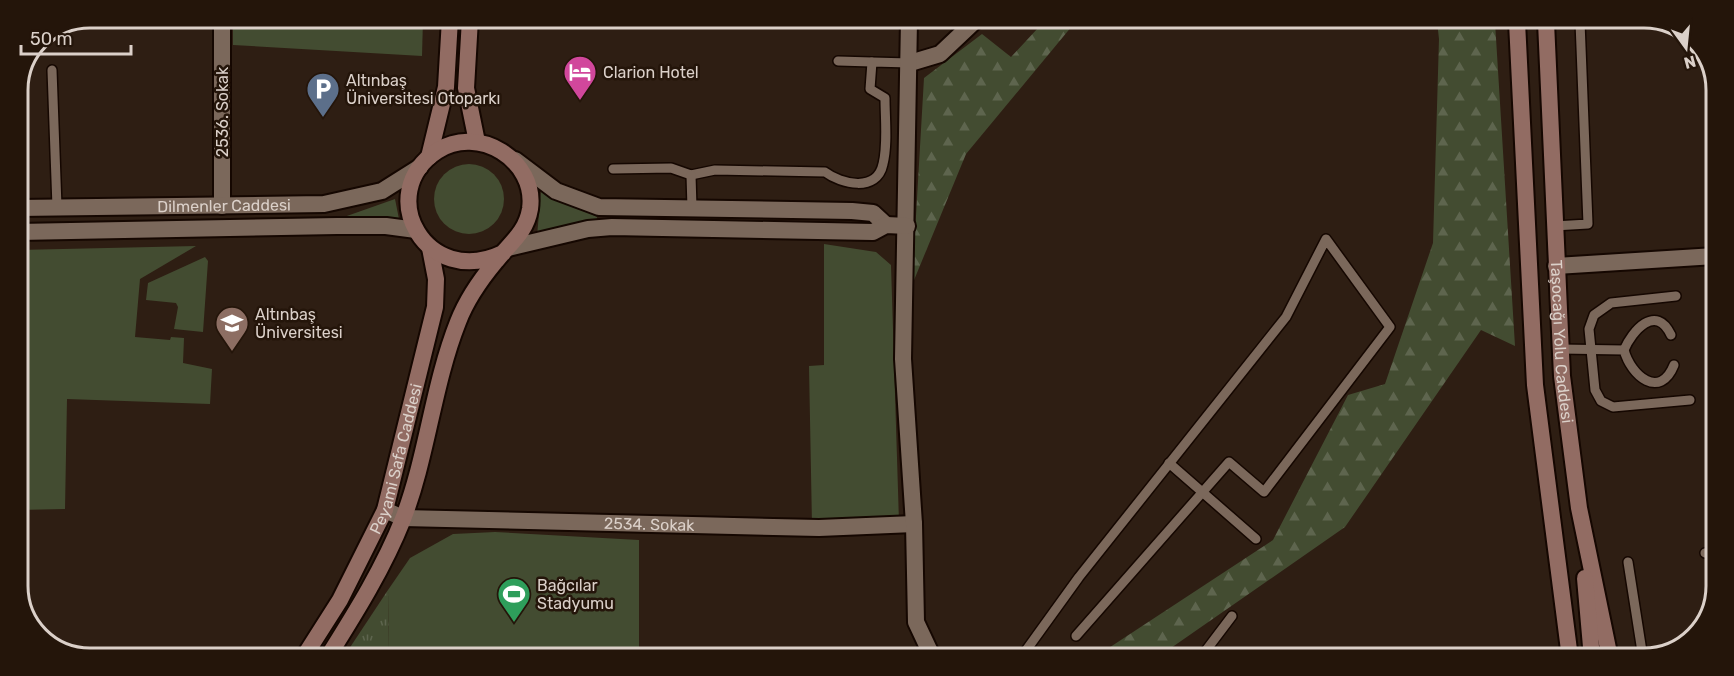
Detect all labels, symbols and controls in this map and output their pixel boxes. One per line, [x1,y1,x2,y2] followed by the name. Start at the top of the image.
[21,18,130,56] scale bar
[1656,18,1716,78] north arrow
[30,28,73,50] text: 50 m
[1682,51,1698,73] text: N
[562,54,598,101] hotel icon: Clarion Hotel
[603,63,699,82] place label: Clarion Hotel
[213,66,232,157] street label: 2536. Sokak
[305,71,341,118] parking icon: Altınbaş Üniversitesi Otoparkı
[346,71,500,108] place label: Altınbaş Üniversitesi Otoparkı
[157,195,291,216] street label: Dilmenler Caddesi
[1547,259,1577,424] street label: Taşocağı Yolu Caddesi
[214,305,250,352] school or university icon: Altınbaş Üniversitesi
[255,305,343,342] place label: Altınbaş Üniversitesi
[365,382,425,537] street label: Peyami Safa Caddesi
[604,513,695,535] street label: 2534. Sokak
[496,576,532,623] sports icon: Bağcılar Stadyumu
[537,576,614,613] place label: Bağcılar Stadyumu

